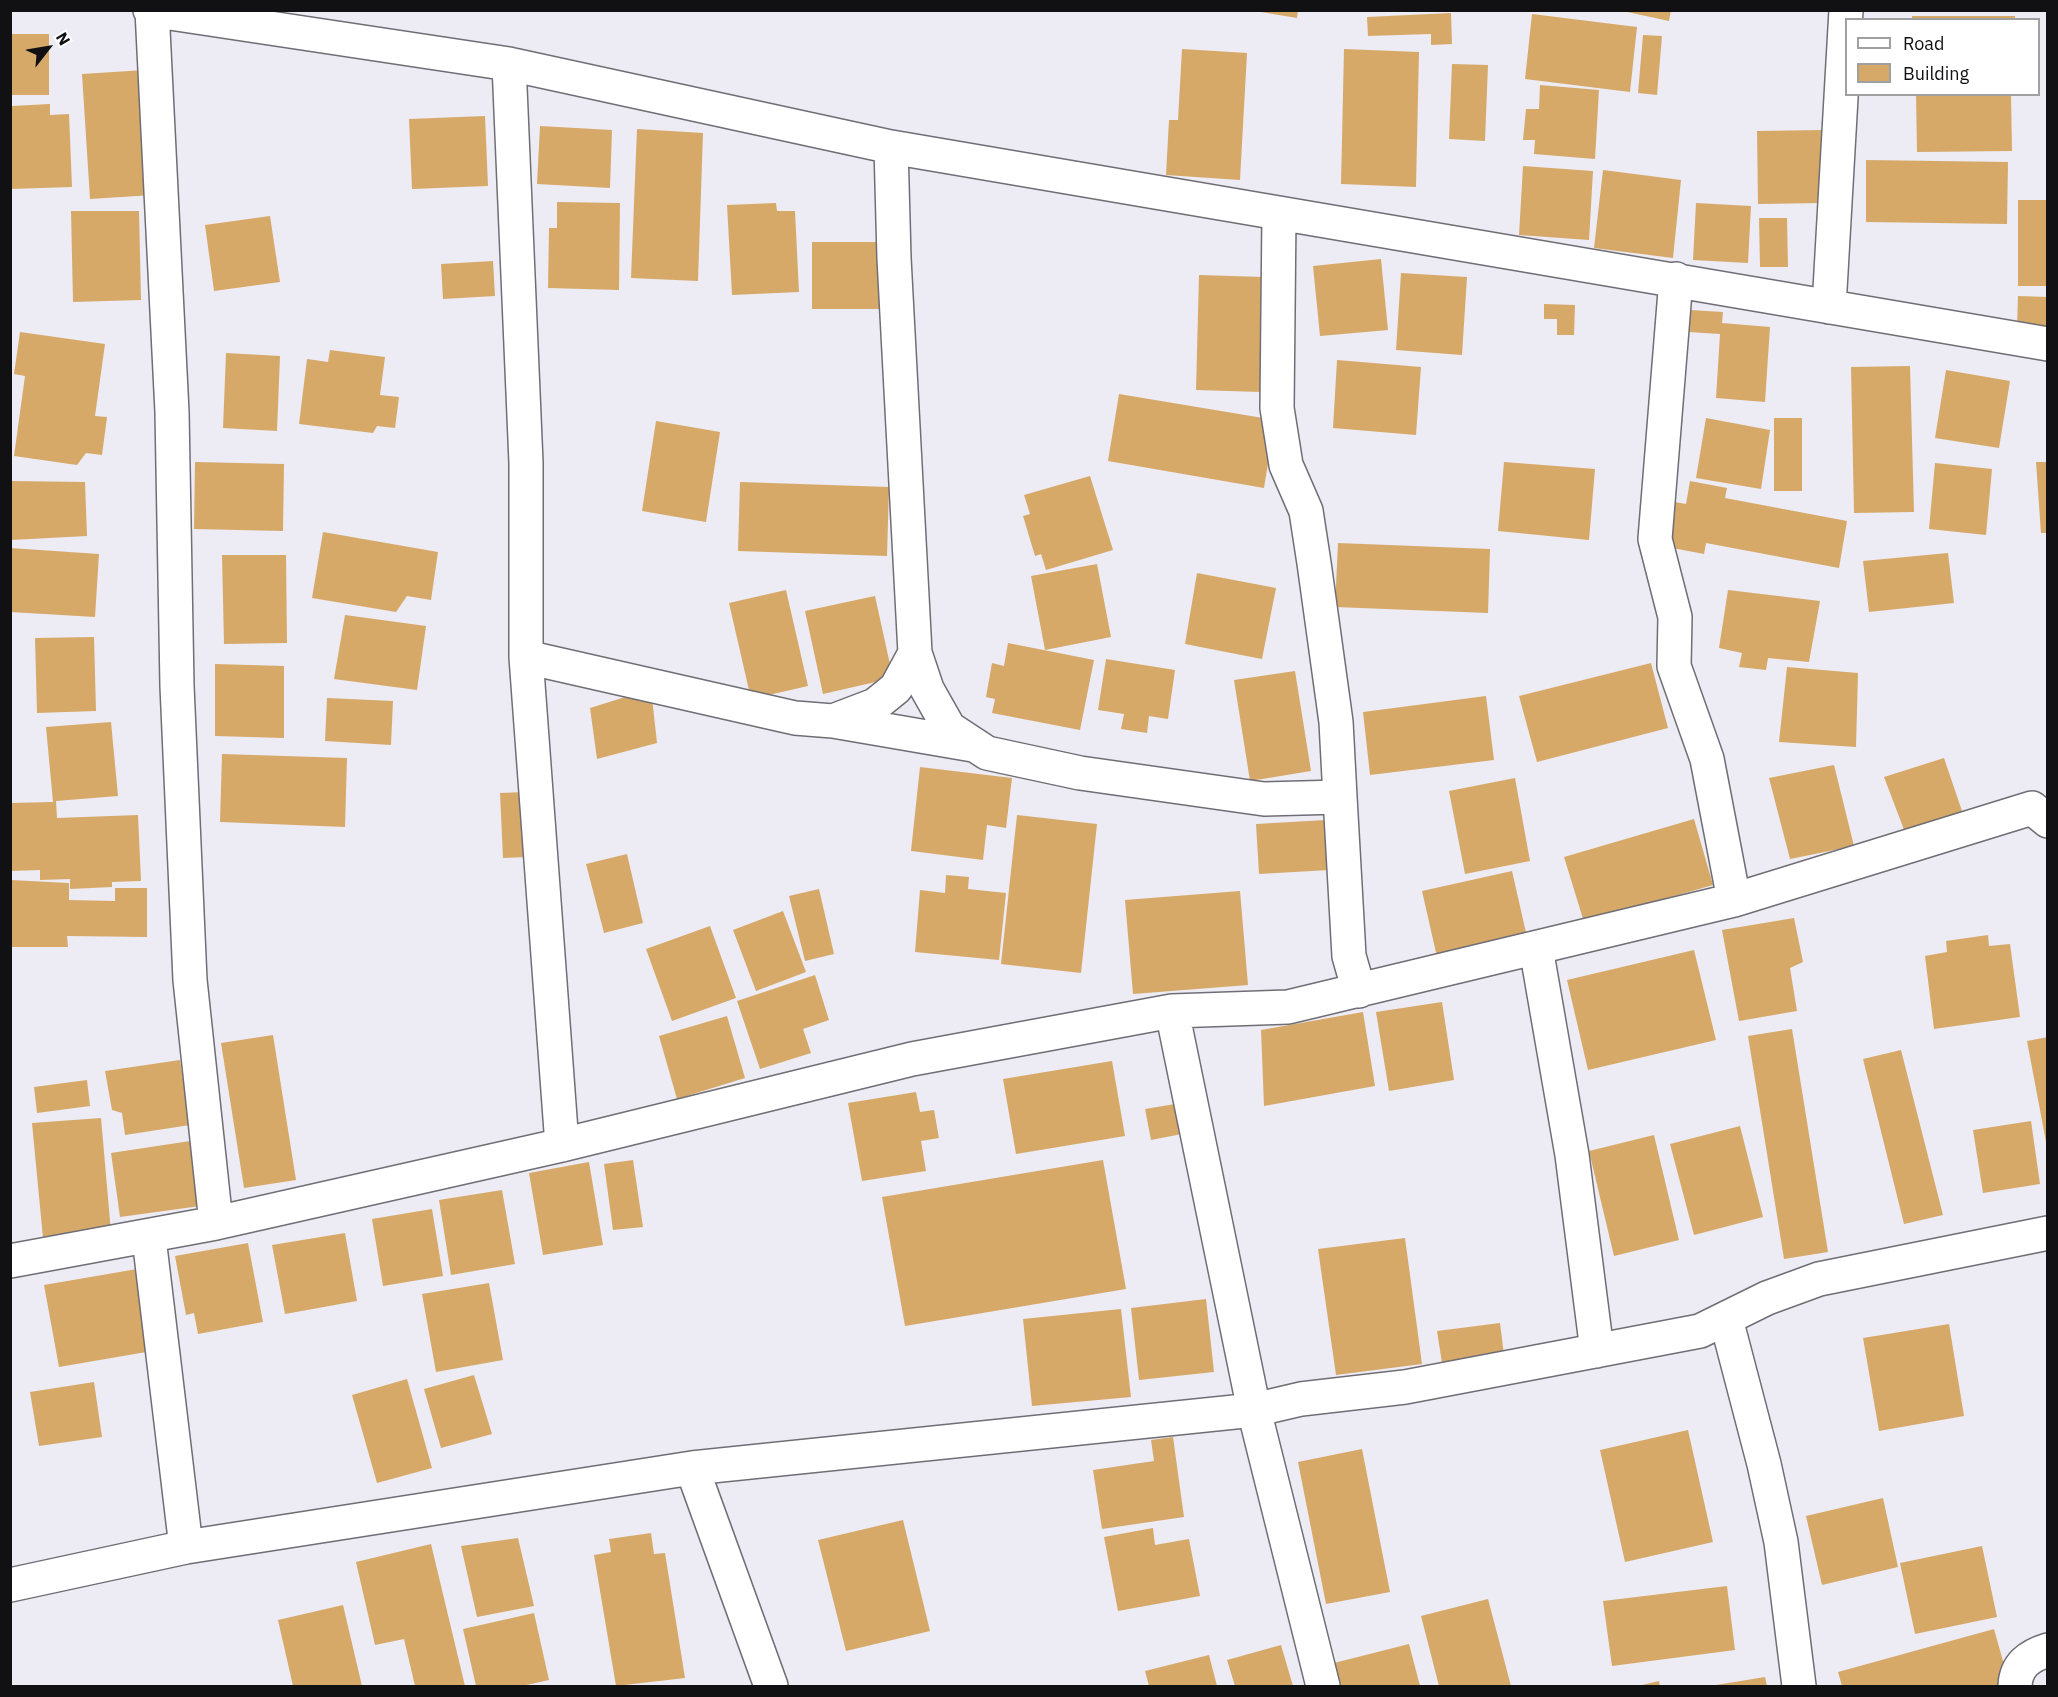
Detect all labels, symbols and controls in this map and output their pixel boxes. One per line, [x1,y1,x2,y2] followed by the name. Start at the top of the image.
[18,18,78,78] north arrow
[1845,18,2040,96] legend
[52,29,75,49] text: N
[1903,32,1944,55] text: Road
[1903,62,1969,85] text: Building

